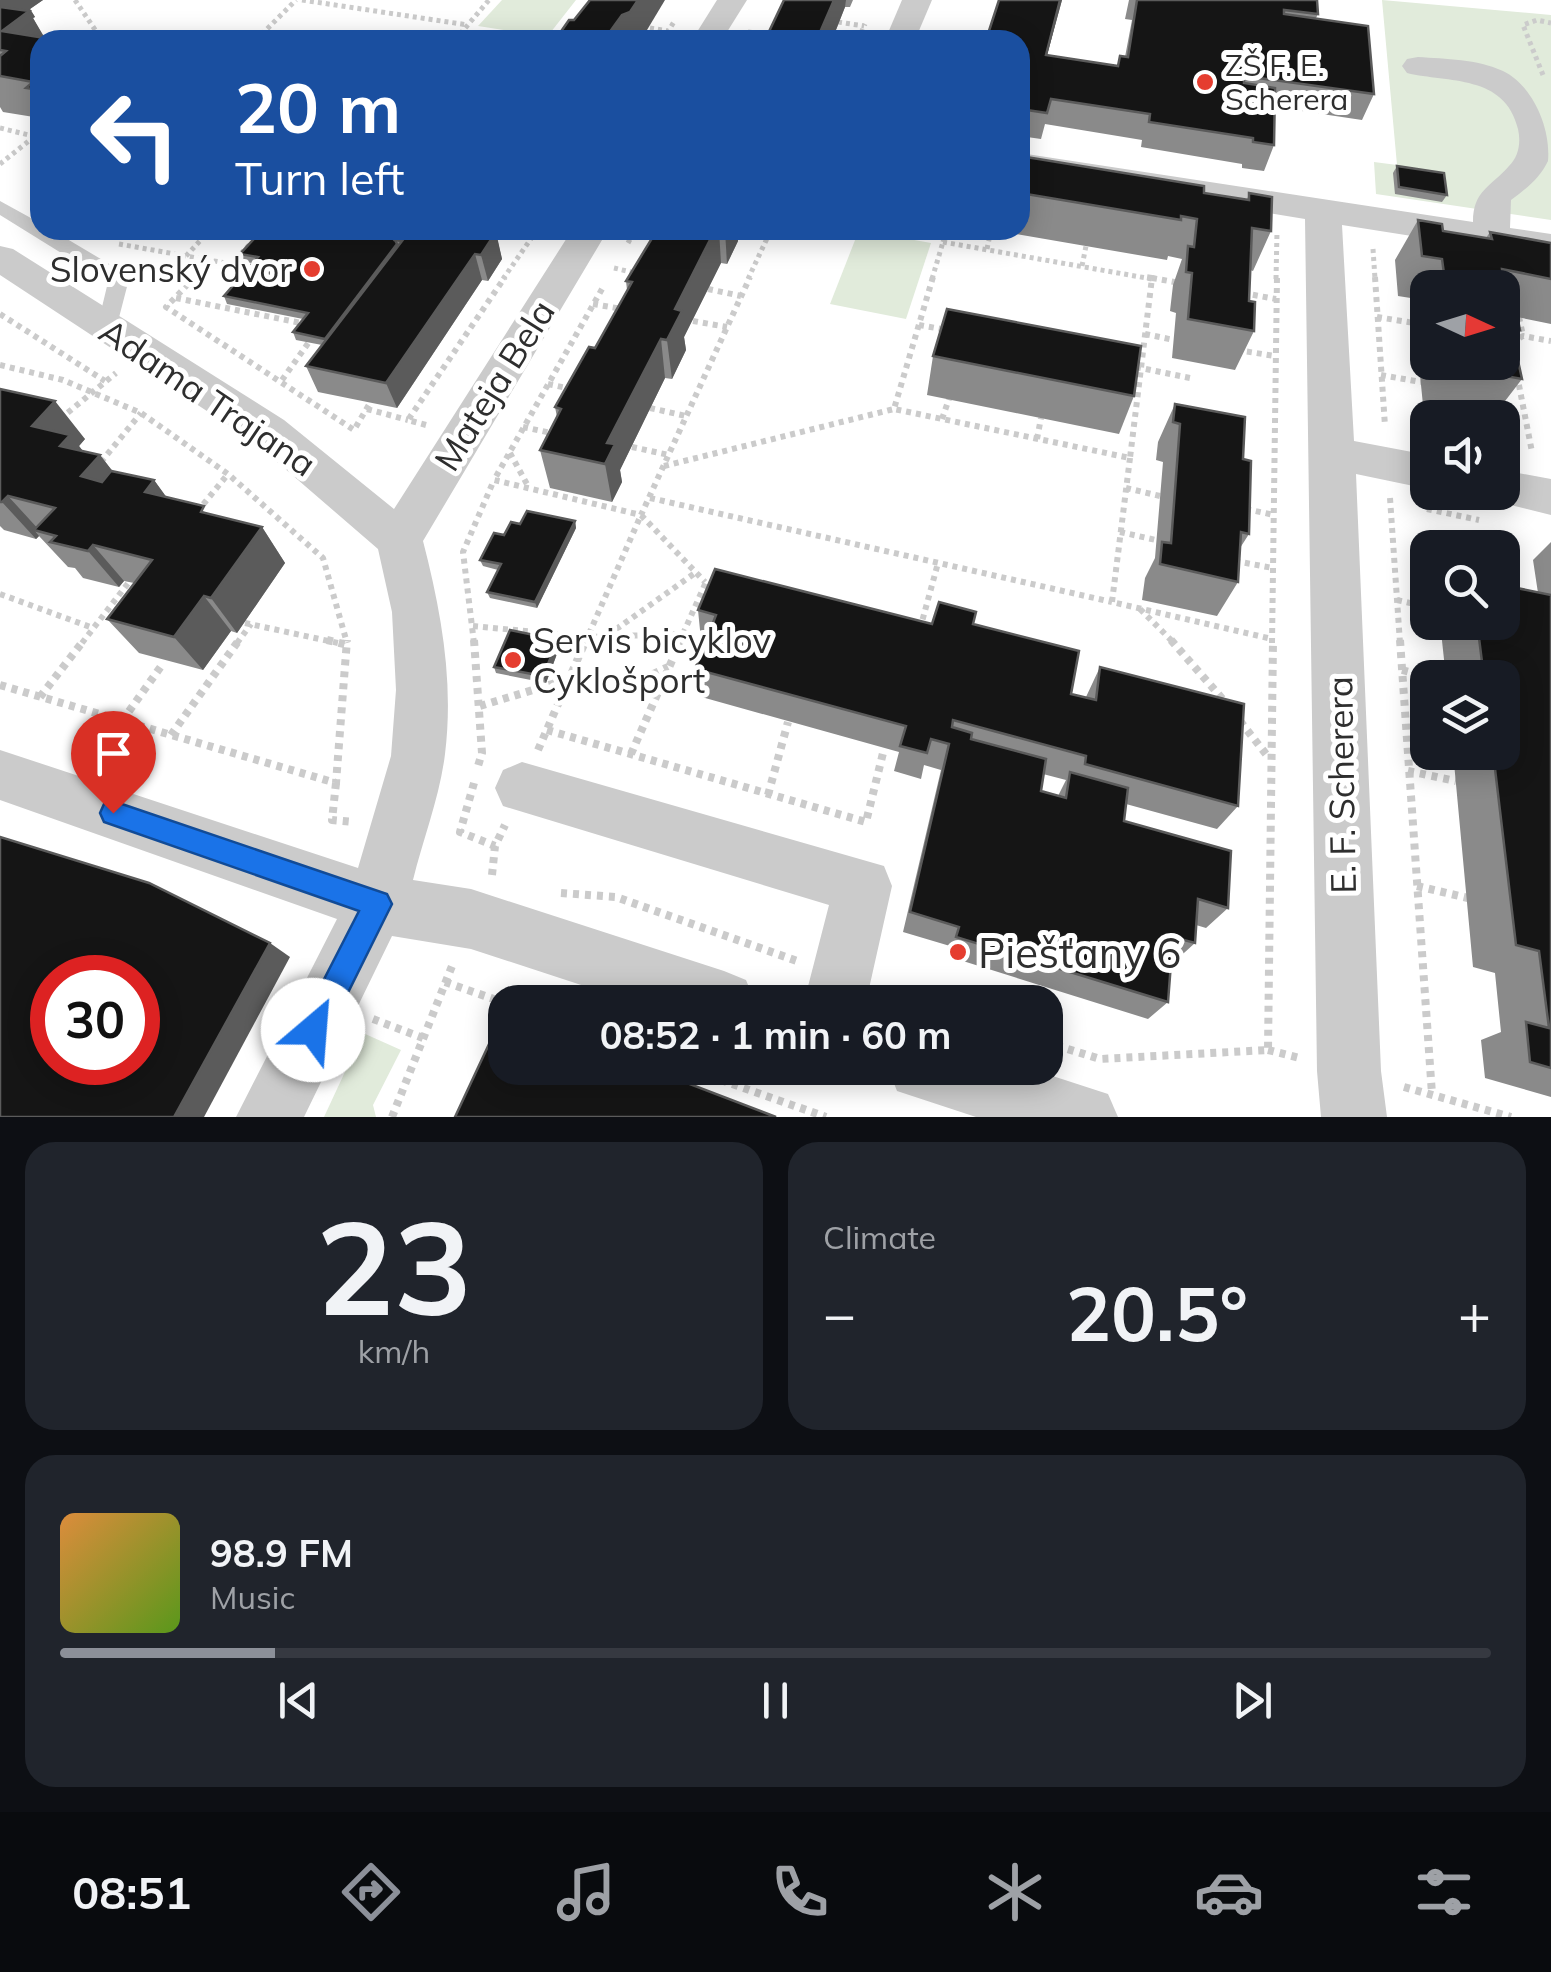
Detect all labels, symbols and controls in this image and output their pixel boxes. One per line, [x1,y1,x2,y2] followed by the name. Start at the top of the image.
[1225,46,1348,118] place label: ZŠ F. E. Scherera
[235,63,401,151] text: 20 m
[70,70,200,200] icon: left
[1194,71,1216,93] marker: ZŠ F. E. Scherera
[235,150,404,206] text: Turn left
[50,247,292,291] place label: Slovenský dvor
[301,258,323,280] marker: Slovenský dvor
[1410,270,1520,380] north arrow
[1410,270,1520,770] map controls
[424,292,564,478] street label: Mateja Bela
[92,309,324,485] street label: Adama Trajana
[1410,400,1520,510] button: sound
[1410,530,1520,640] button: search
[533,618,771,702] place label: Servis bicyklov Cyklošport
[502,649,524,671] marker: Servis bicyklov Cyklošport
[1410,660,1520,770] button: layers
[1317,676,1365,894] street label: E. F. Scherera
[71,711,156,814] pin
[86,726,141,781] icon: arrive
[978,926,1182,979] place label: Piešťany 6
[947,941,969,963] marker: Piešťany 6
[30,955,160,1085] speed limit sign: 30
[261,978,365,1082] position arrow
[600,1011,951,1059] text: 08:52 · 1 min · 60 m
[316,1184,472,1348] text: 23
[823,1217,936,1257] text: Climate
[1066,1266,1248,1360] text: 20.5°
[823,1279,856,1348] text: −
[1458,1279,1491,1348] text: +
[358,1331,430,1371] text: km/h
[210,1529,353,1577] text: 98.9 FM
[210,1577,295,1617] text: Music
[271,1673,326,1728] icon: previous
[748,1673,803,1728] icon: pause
[1225,1673,1280,1728] icon: next
[336,1857,406,1927] icon: directions
[551,1857,621,1927] icon: music
[765,1857,835,1927] icon: phone
[980,1857,1050,1927] icon: climate
[1194,1857,1264,1927] icon: car
[1409,1857,1479,1927] icon: filters
[72,1864,191,1920] text: 08:51

